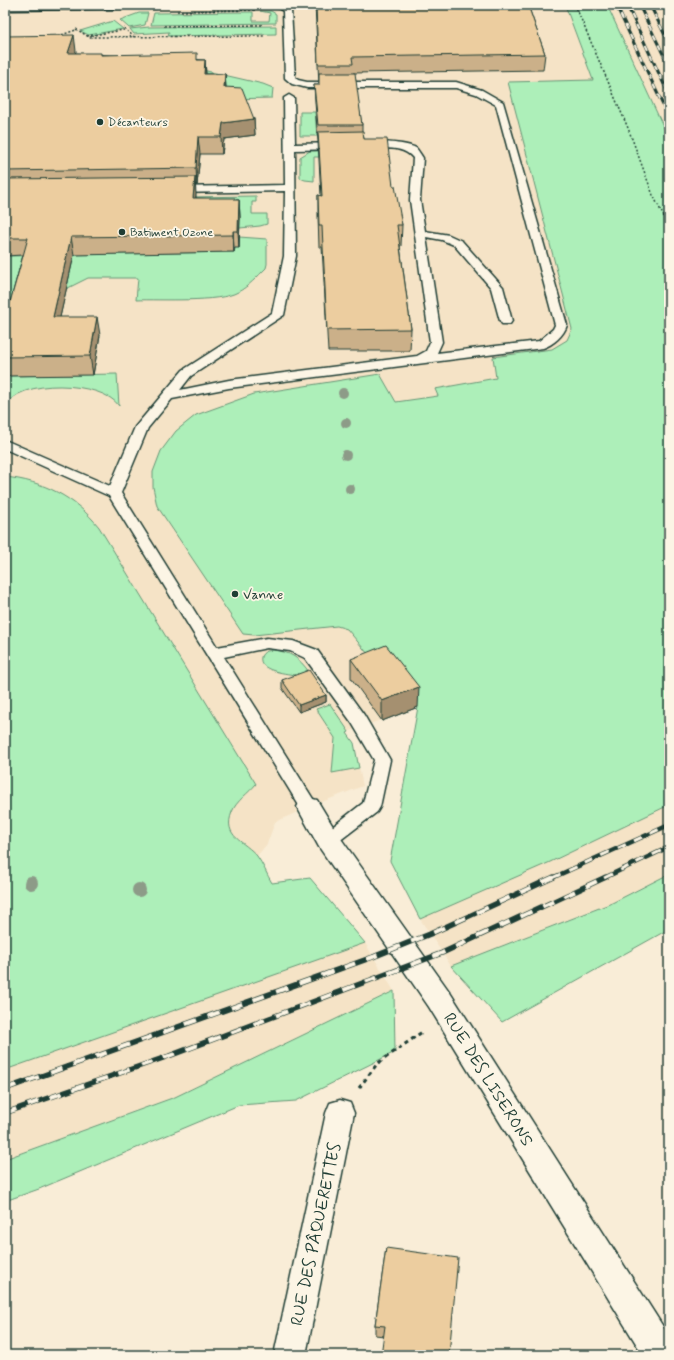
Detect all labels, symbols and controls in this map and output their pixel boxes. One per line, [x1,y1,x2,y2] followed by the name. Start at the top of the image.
[108,115,168,131] place label: Décanteurs
[95,117,105,127] marker: Décanteurs
[130,225,213,241] place label: Batiment Ozone
[117,227,127,237] marker: Batiment Ozone
[243,586,283,604] place label: Vanne
[230,589,240,599] marker: Vanne
[438,1009,538,1150] street label: RUE DES LISERONS
[286,1140,346,1328] street label: RUE DES PÂQUERETTES

